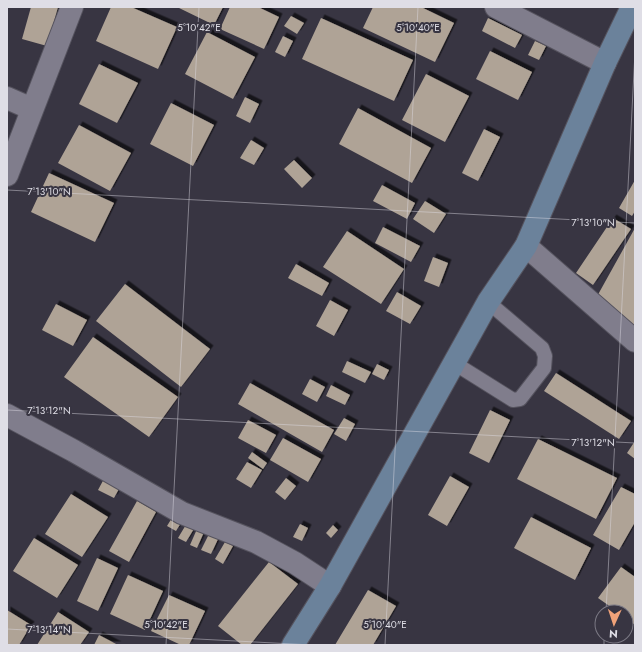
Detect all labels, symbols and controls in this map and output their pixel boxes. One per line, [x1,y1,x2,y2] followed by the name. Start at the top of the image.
[177,20,221,35] text: 5°10'42"E
[396,20,440,35] text: 5°10'40"E
[27,184,71,199] text: 7°13'10"N
[571,215,615,230] text: 7°13'10"N
[27,403,71,418] text: 7°13'12"N
[571,435,615,450] text: 7°13'12"N
[594,604,634,644] north arrow
[144,617,188,632] text: 5°10'42"E
[363,617,407,632] text: 5°10'40"E
[27,622,71,637] text: 7°13'14"N
[609,626,618,642] text: N

